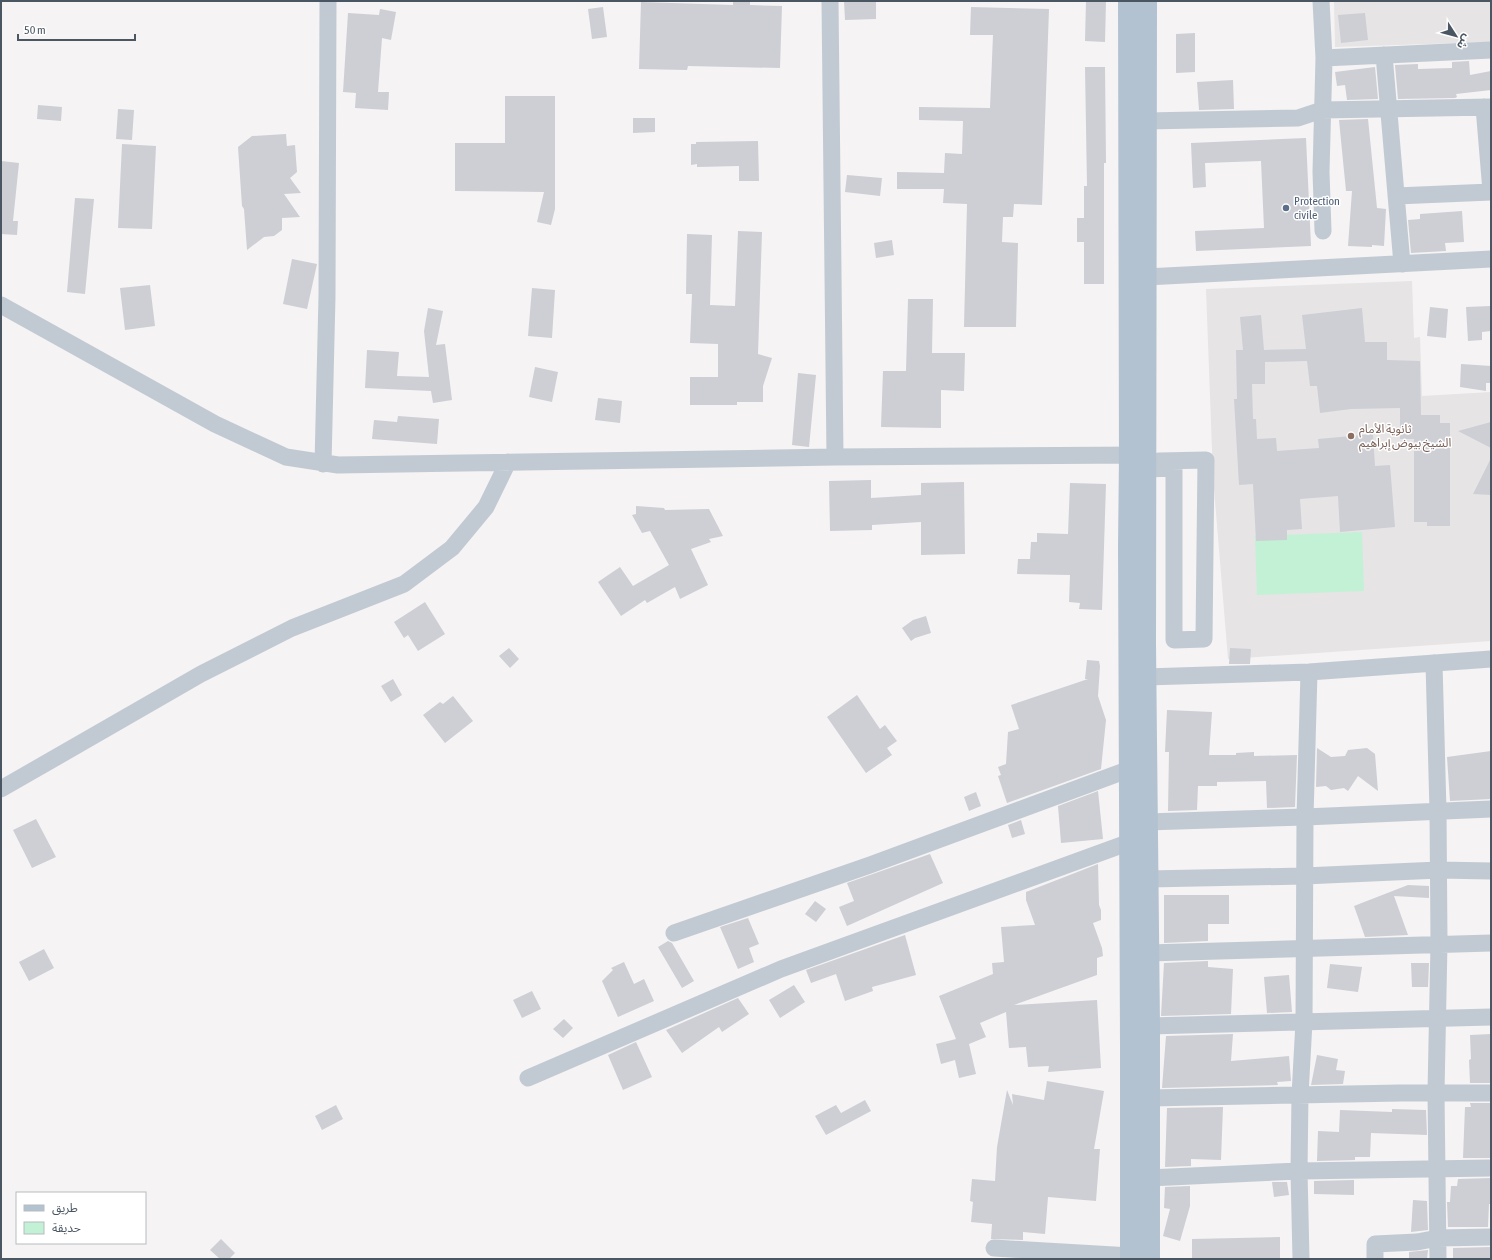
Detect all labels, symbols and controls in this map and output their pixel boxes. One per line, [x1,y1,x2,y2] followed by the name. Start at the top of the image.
[18,16,135,42] scale bar
[1436,16,1476,56] north arrow
[24,23,46,37] text: 50 m
[1454,32,1473,52] text: ش
[1294,194,1340,222] place label: Protection civile
[1281,203,1291,213] marker: Protection civile
[1359,422,1451,452] place label: ثانوية الأمام الشيخ بيوض إبراهيم
[1346,431,1356,441] marker: ثانوية الأمام الشيخ بيوض إبراهيم
[16,1192,146,1244] legend
[52,1201,78,1216] text: طريق
[52,1221,81,1235] text: حديقة

